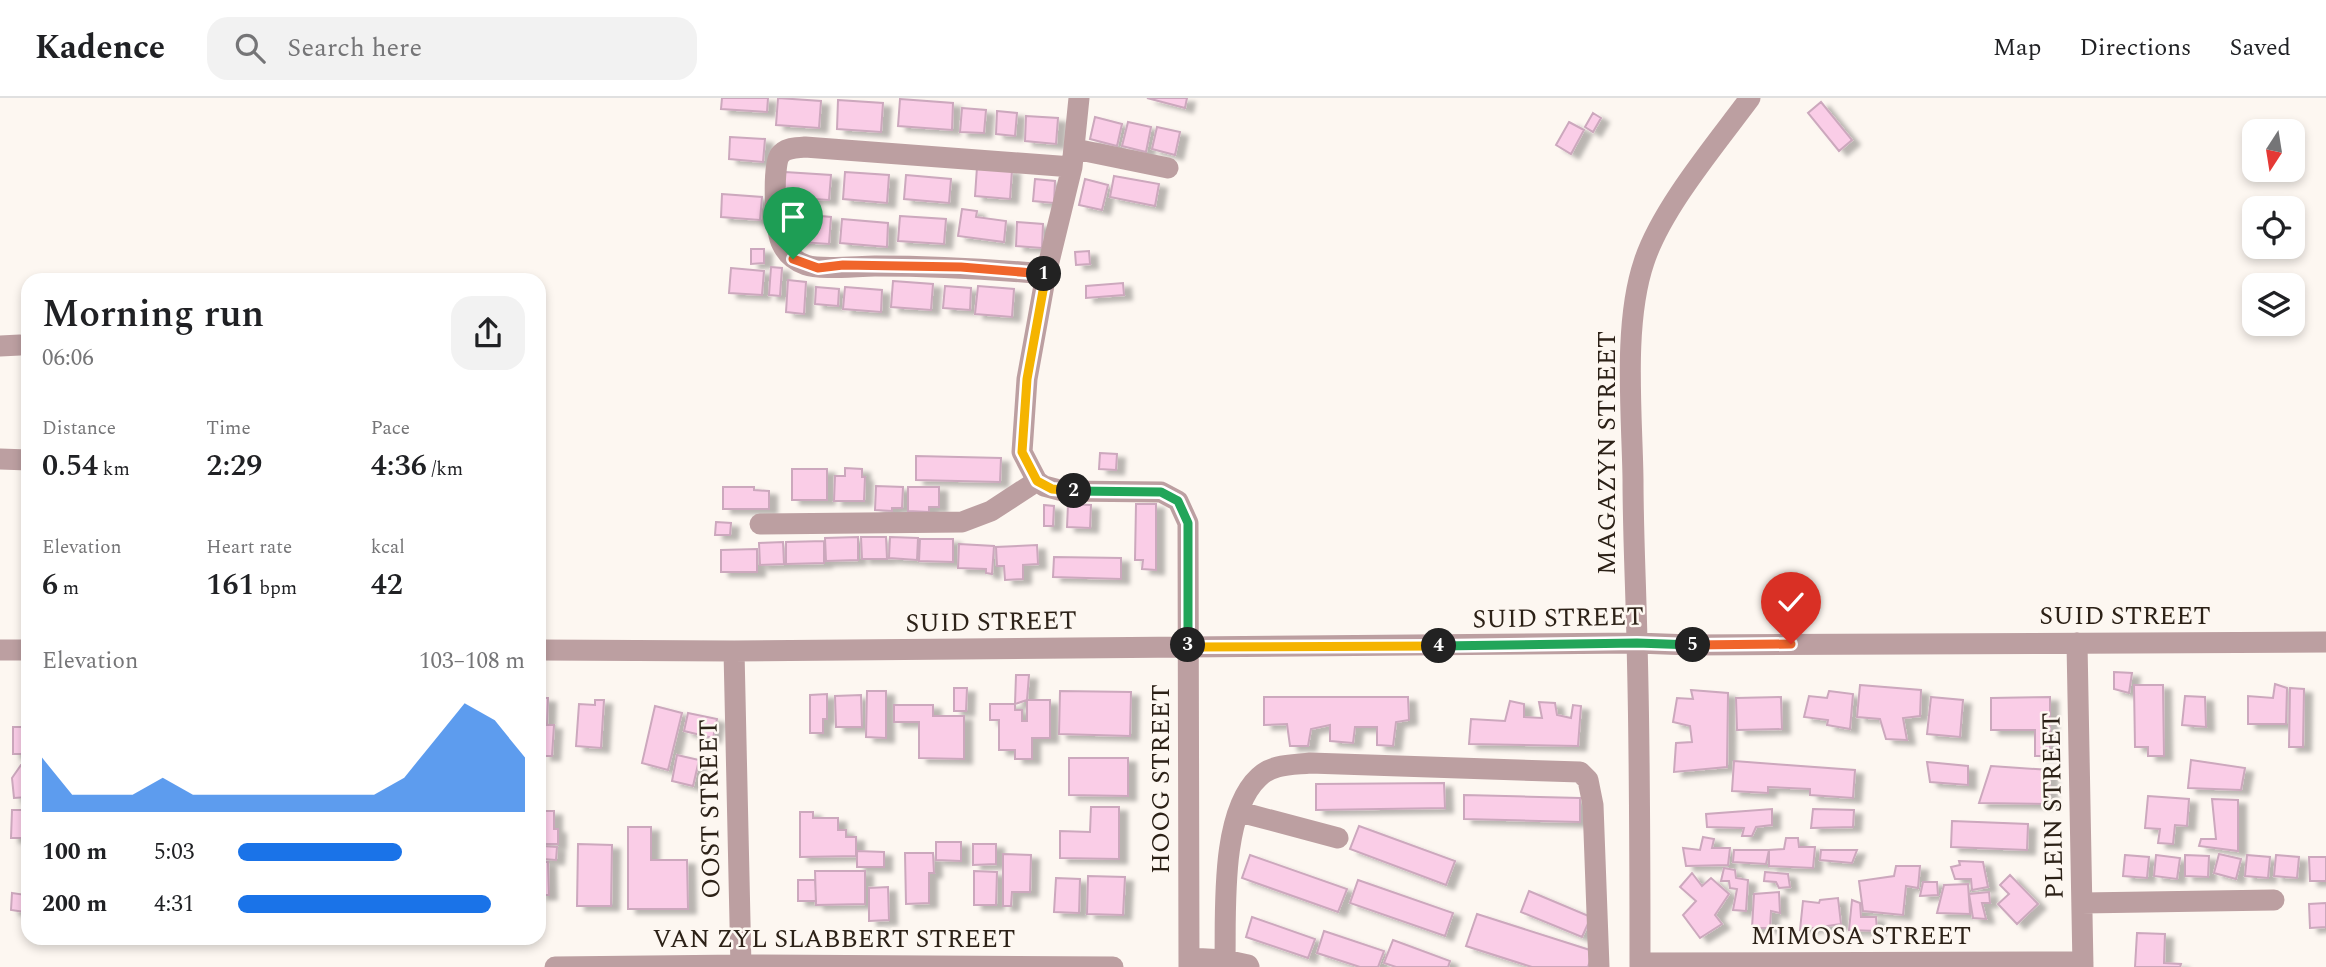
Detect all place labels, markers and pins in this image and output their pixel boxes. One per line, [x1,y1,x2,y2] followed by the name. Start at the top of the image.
[763,187,823,259] pin
[1026,256,1062,292] pin: 1
[1056,474,1092,508] pin: 2
[1761,572,1821,644] pin
[1170,628,1206,662] pin: 3
[1422,628,1456,664] pin: 4
[1676,628,1710,662] pin: 5

